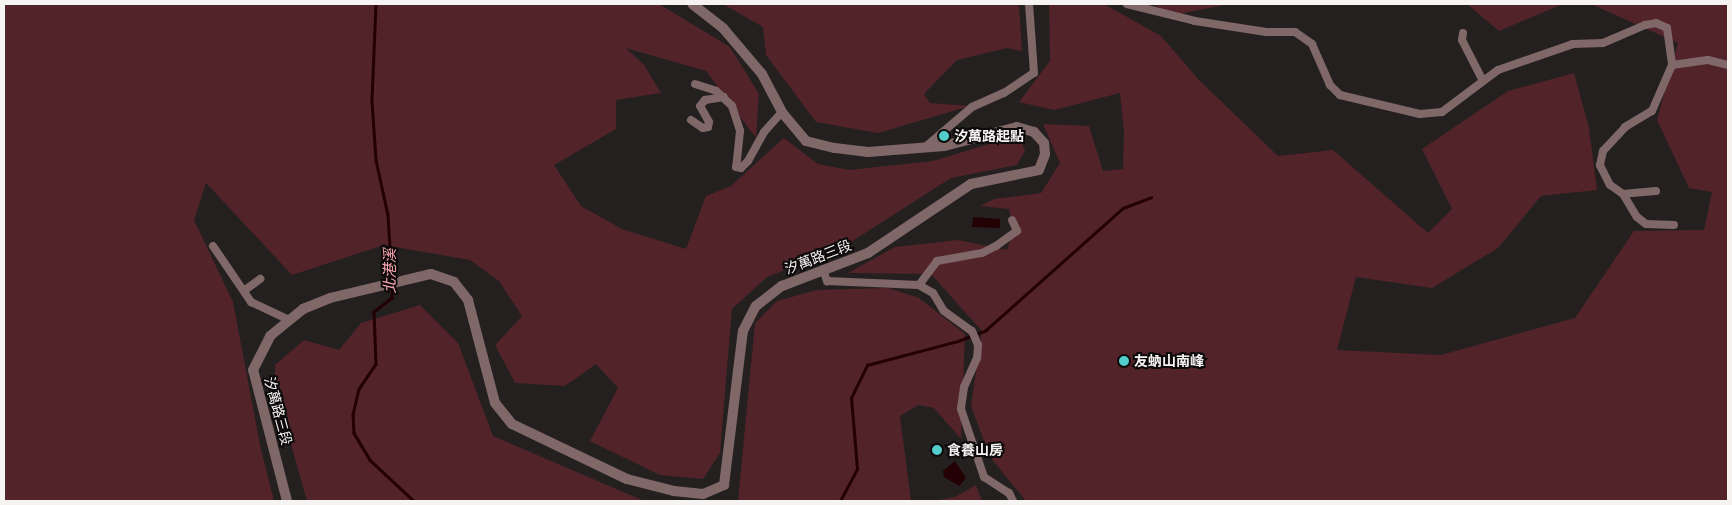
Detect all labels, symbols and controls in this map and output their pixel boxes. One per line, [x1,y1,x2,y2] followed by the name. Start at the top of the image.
[954,128,1024,144] place label: 汐萬路起點
[938,130,950,142] marker: 汐萬路起點
[782,237,854,277] street label: 汐萬路三段
[381,249,399,293] water label: 北港溪
[1134,353,1204,369] place label: 友蚋山南峰
[1118,355,1130,367] marker: 友蚋山南峰
[261,375,295,447] street label: 汐萬路三段
[947,442,1003,458] place label: 食養山房
[931,444,943,456] marker: 食養山房

